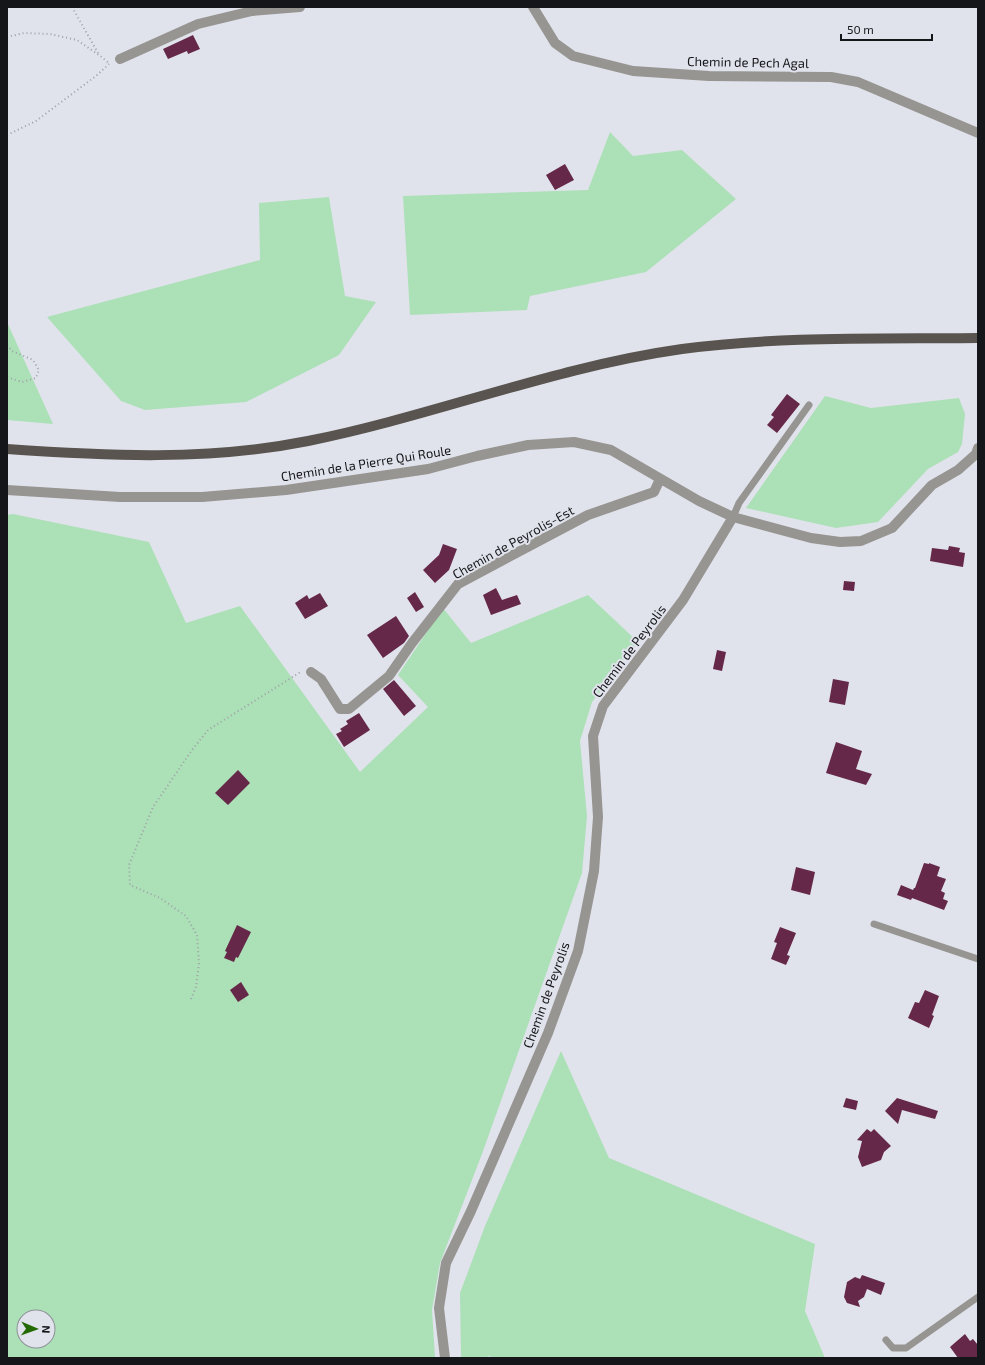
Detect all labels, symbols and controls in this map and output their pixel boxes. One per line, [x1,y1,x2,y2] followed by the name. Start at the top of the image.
[841,16,932,42] scale bar
[847,22,874,36] text: 50 m
[687,53,809,71] street label: Chemin de Pech Agal
[280,442,452,484] street label: Chemin de la Pierre Qui Roule
[449,502,577,582] street label: Chemin de Peyrolis-Est
[589,602,669,700] street label: Chemin de Peyrolis
[519,940,573,1050] street label: Chemin de Peyrolis
[16,1309,56,1349] north arrow
[40,1325,53,1334] text: N

